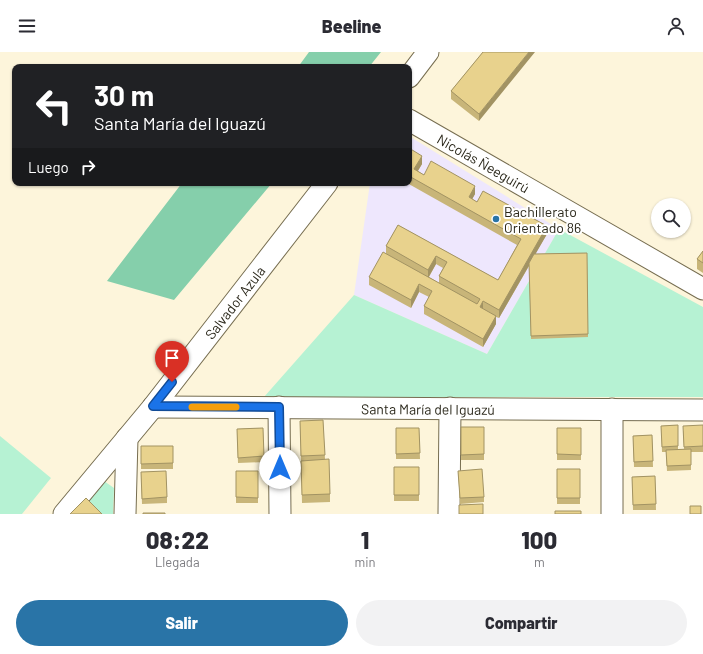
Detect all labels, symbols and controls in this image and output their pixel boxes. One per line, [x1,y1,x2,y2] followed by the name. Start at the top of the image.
[16,15,38,37] icon: menu
[322,15,381,37] text: Beeline
[665,15,687,37] icon: person
[94,78,154,112] text: 30 m
[28,80,80,132] icon: left
[94,112,266,134] text: Santa María del Iguazú
[434,130,533,196] street label: Nicolás Ñeeguirú
[77,156,99,178] icon: right
[28,158,69,176] text: Luego
[651,198,691,238] map controls
[651,198,691,238] button: search
[504,203,581,236] place label: Bachillerato Orientado 86
[491,214,501,224] marker: Bachillerato Orientado 86
[201,262,268,342] street label: Salvador Azula
[155,341,189,382] pin
[161,347,183,369] icon: arrive
[361,400,495,417] street label: Santa María del Iguazú
[259,447,301,489] position arrow
[146,525,209,554] text: 08:22
[361,525,369,554] text: 1
[521,525,557,554] text: 100
[155,554,200,570] text: Llegada
[355,554,376,570] text: min
[534,554,545,570] text: m
[16,600,348,646] button: Salir
[356,600,687,646] button: Compartir

